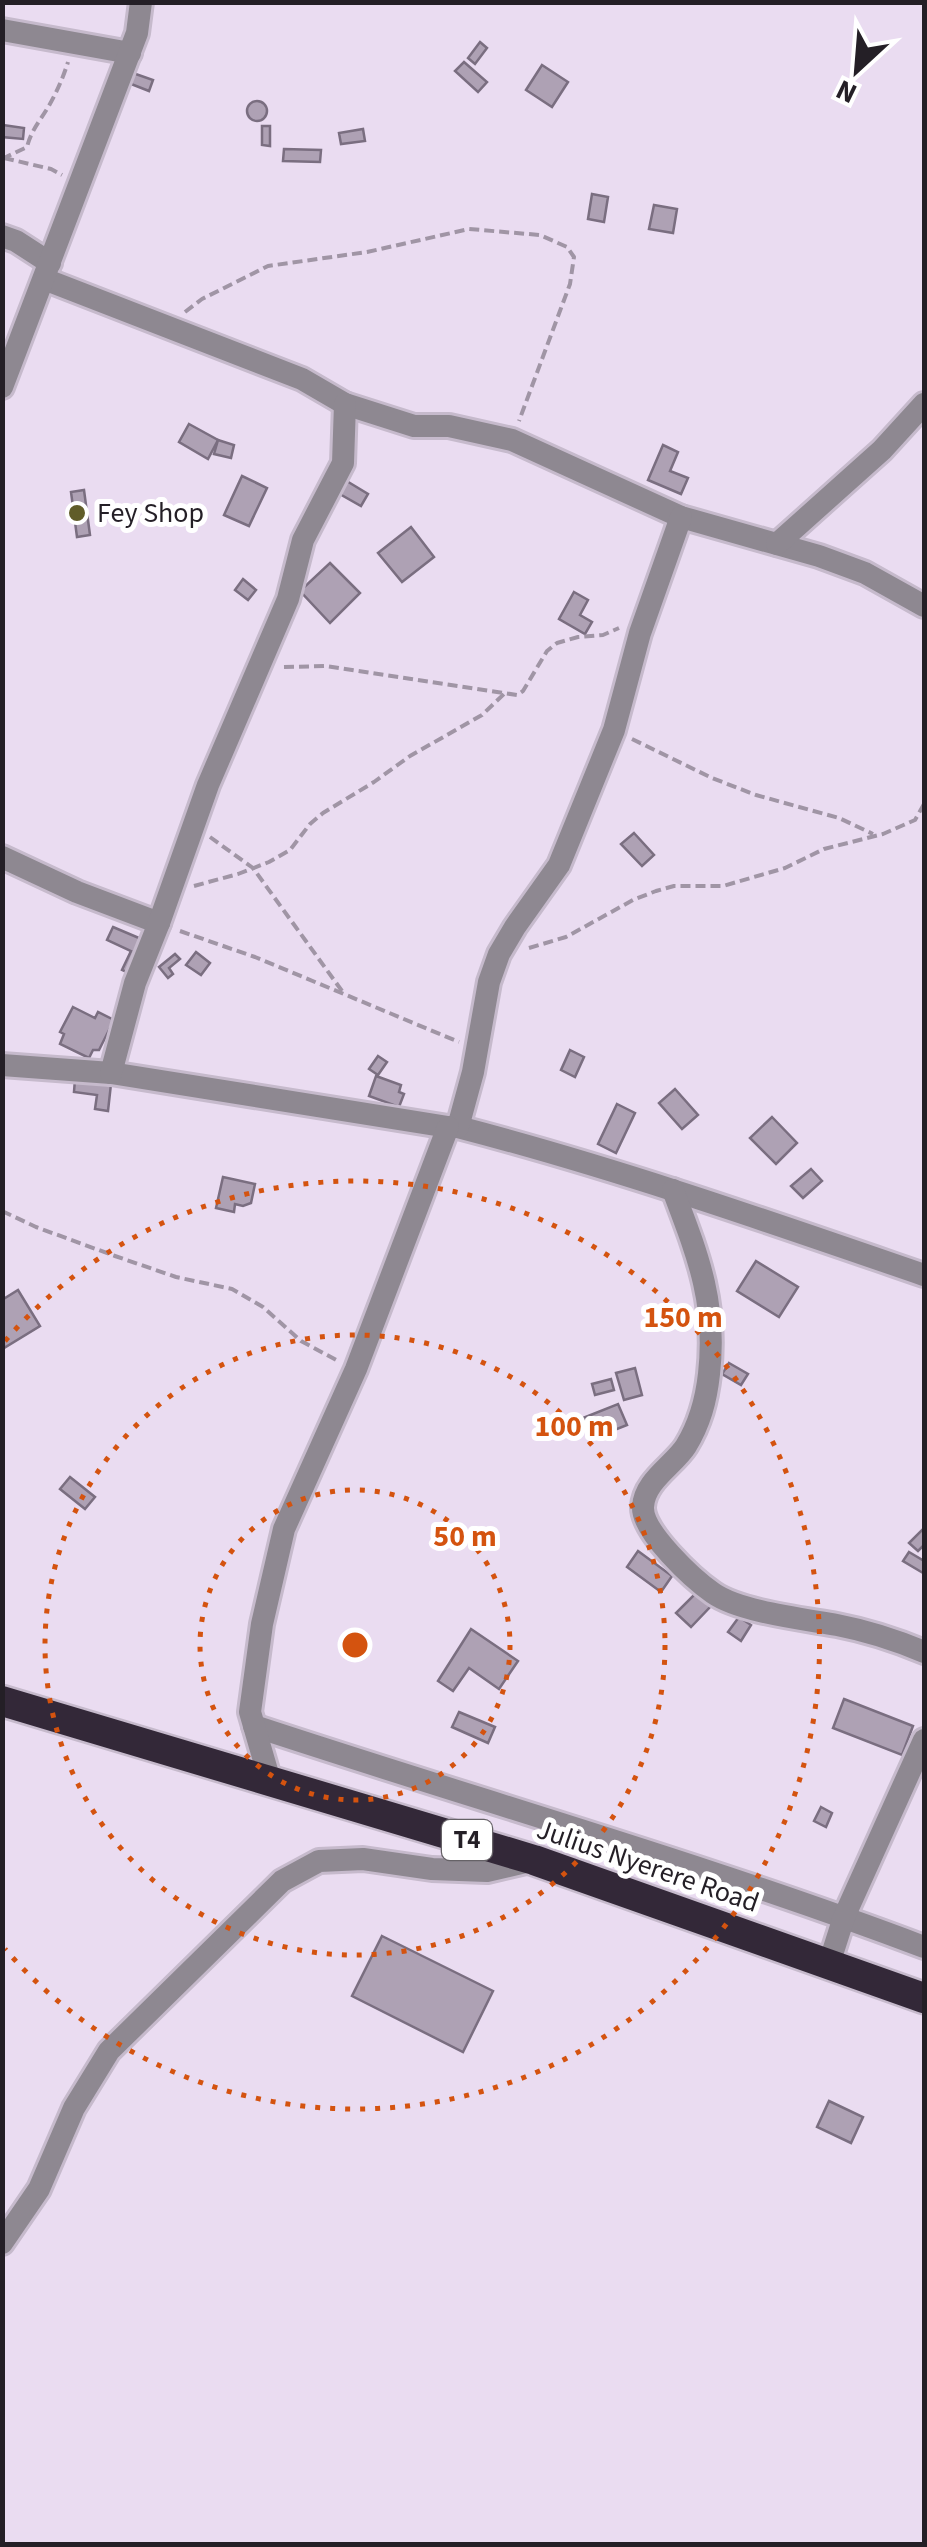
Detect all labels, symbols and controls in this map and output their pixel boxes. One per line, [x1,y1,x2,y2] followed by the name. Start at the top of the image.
[807,20,907,120] north arrow
[829,70,864,114] text: N
[97,493,204,533] place label: Fey Shop
[66,502,88,524] marker: Fey Shop
[643,1296,723,1339] text: 150 m
[534,1405,614,1448] text: 100 m
[433,1515,497,1558] text: 50 m
[337,1627,373,1663] centre of rings
[532,1809,764,1923] street label: Julius Nyerere Road
[442,1820,492,1860] road number: T4

